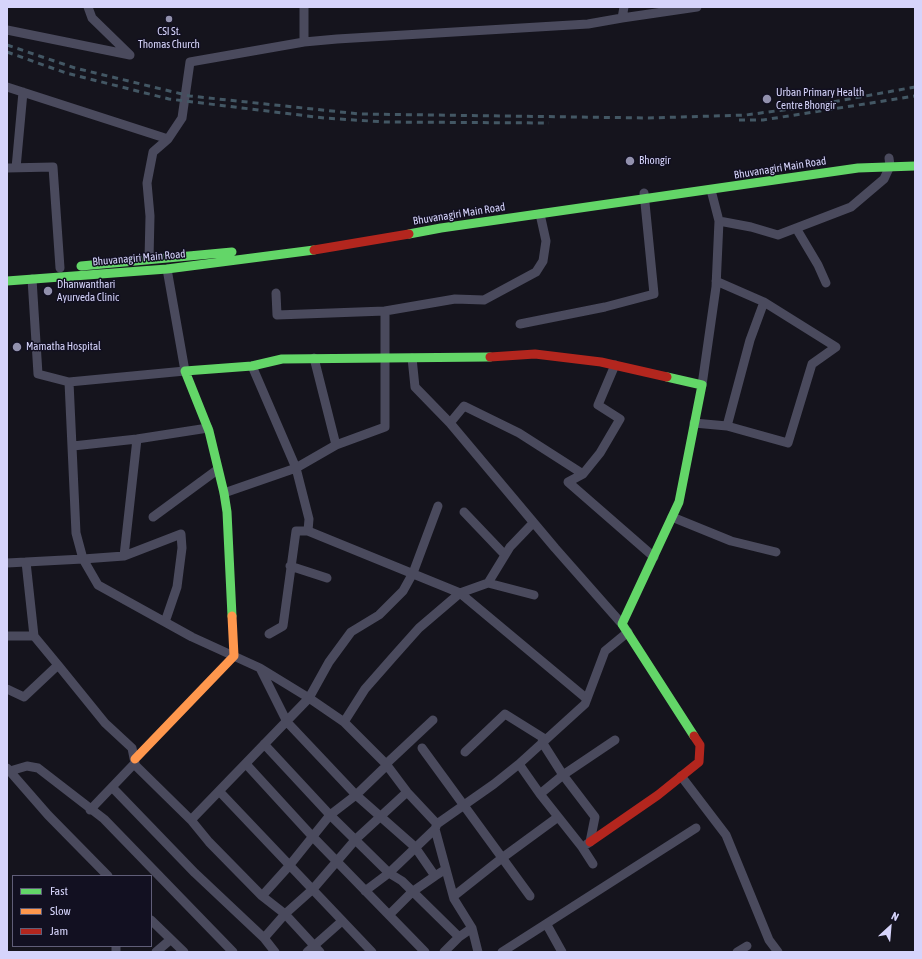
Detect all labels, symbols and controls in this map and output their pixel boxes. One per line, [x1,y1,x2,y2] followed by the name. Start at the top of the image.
[164,14,174,24] marker: CSI St. Thomas Church
[138,25,200,51] place label: CSI St. Thomas Church
[776,86,864,112] place label: Urban Primary Health Centre Bhongir
[761,93,773,105] marker: Urban Primary Health Centre Bhongir
[639,154,671,168] place label: Bhongir
[733,154,827,182] street label: Bhuvanagiri Main Road
[624,155,636,167] marker: Bhongir
[412,200,506,228] street label: Bhuvanagiri Main Road
[92,247,186,269] street label: Bhuvanagiri Main Road
[57,278,119,304] place label: Dhanwanthari Ayurveda Clinic
[42,285,54,297] marker: Dhanwanthari Ayurveda Clinic
[26,340,101,354] place label: Mamatha Hospital
[11,341,23,353] marker: Mamatha Hospital
[12,875,152,947] legend
[50,884,68,898] text: Fast
[50,904,71,918] text: Slow
[870,907,910,947] north arrow
[890,909,901,923] text: N
[50,924,68,938] text: Jam

